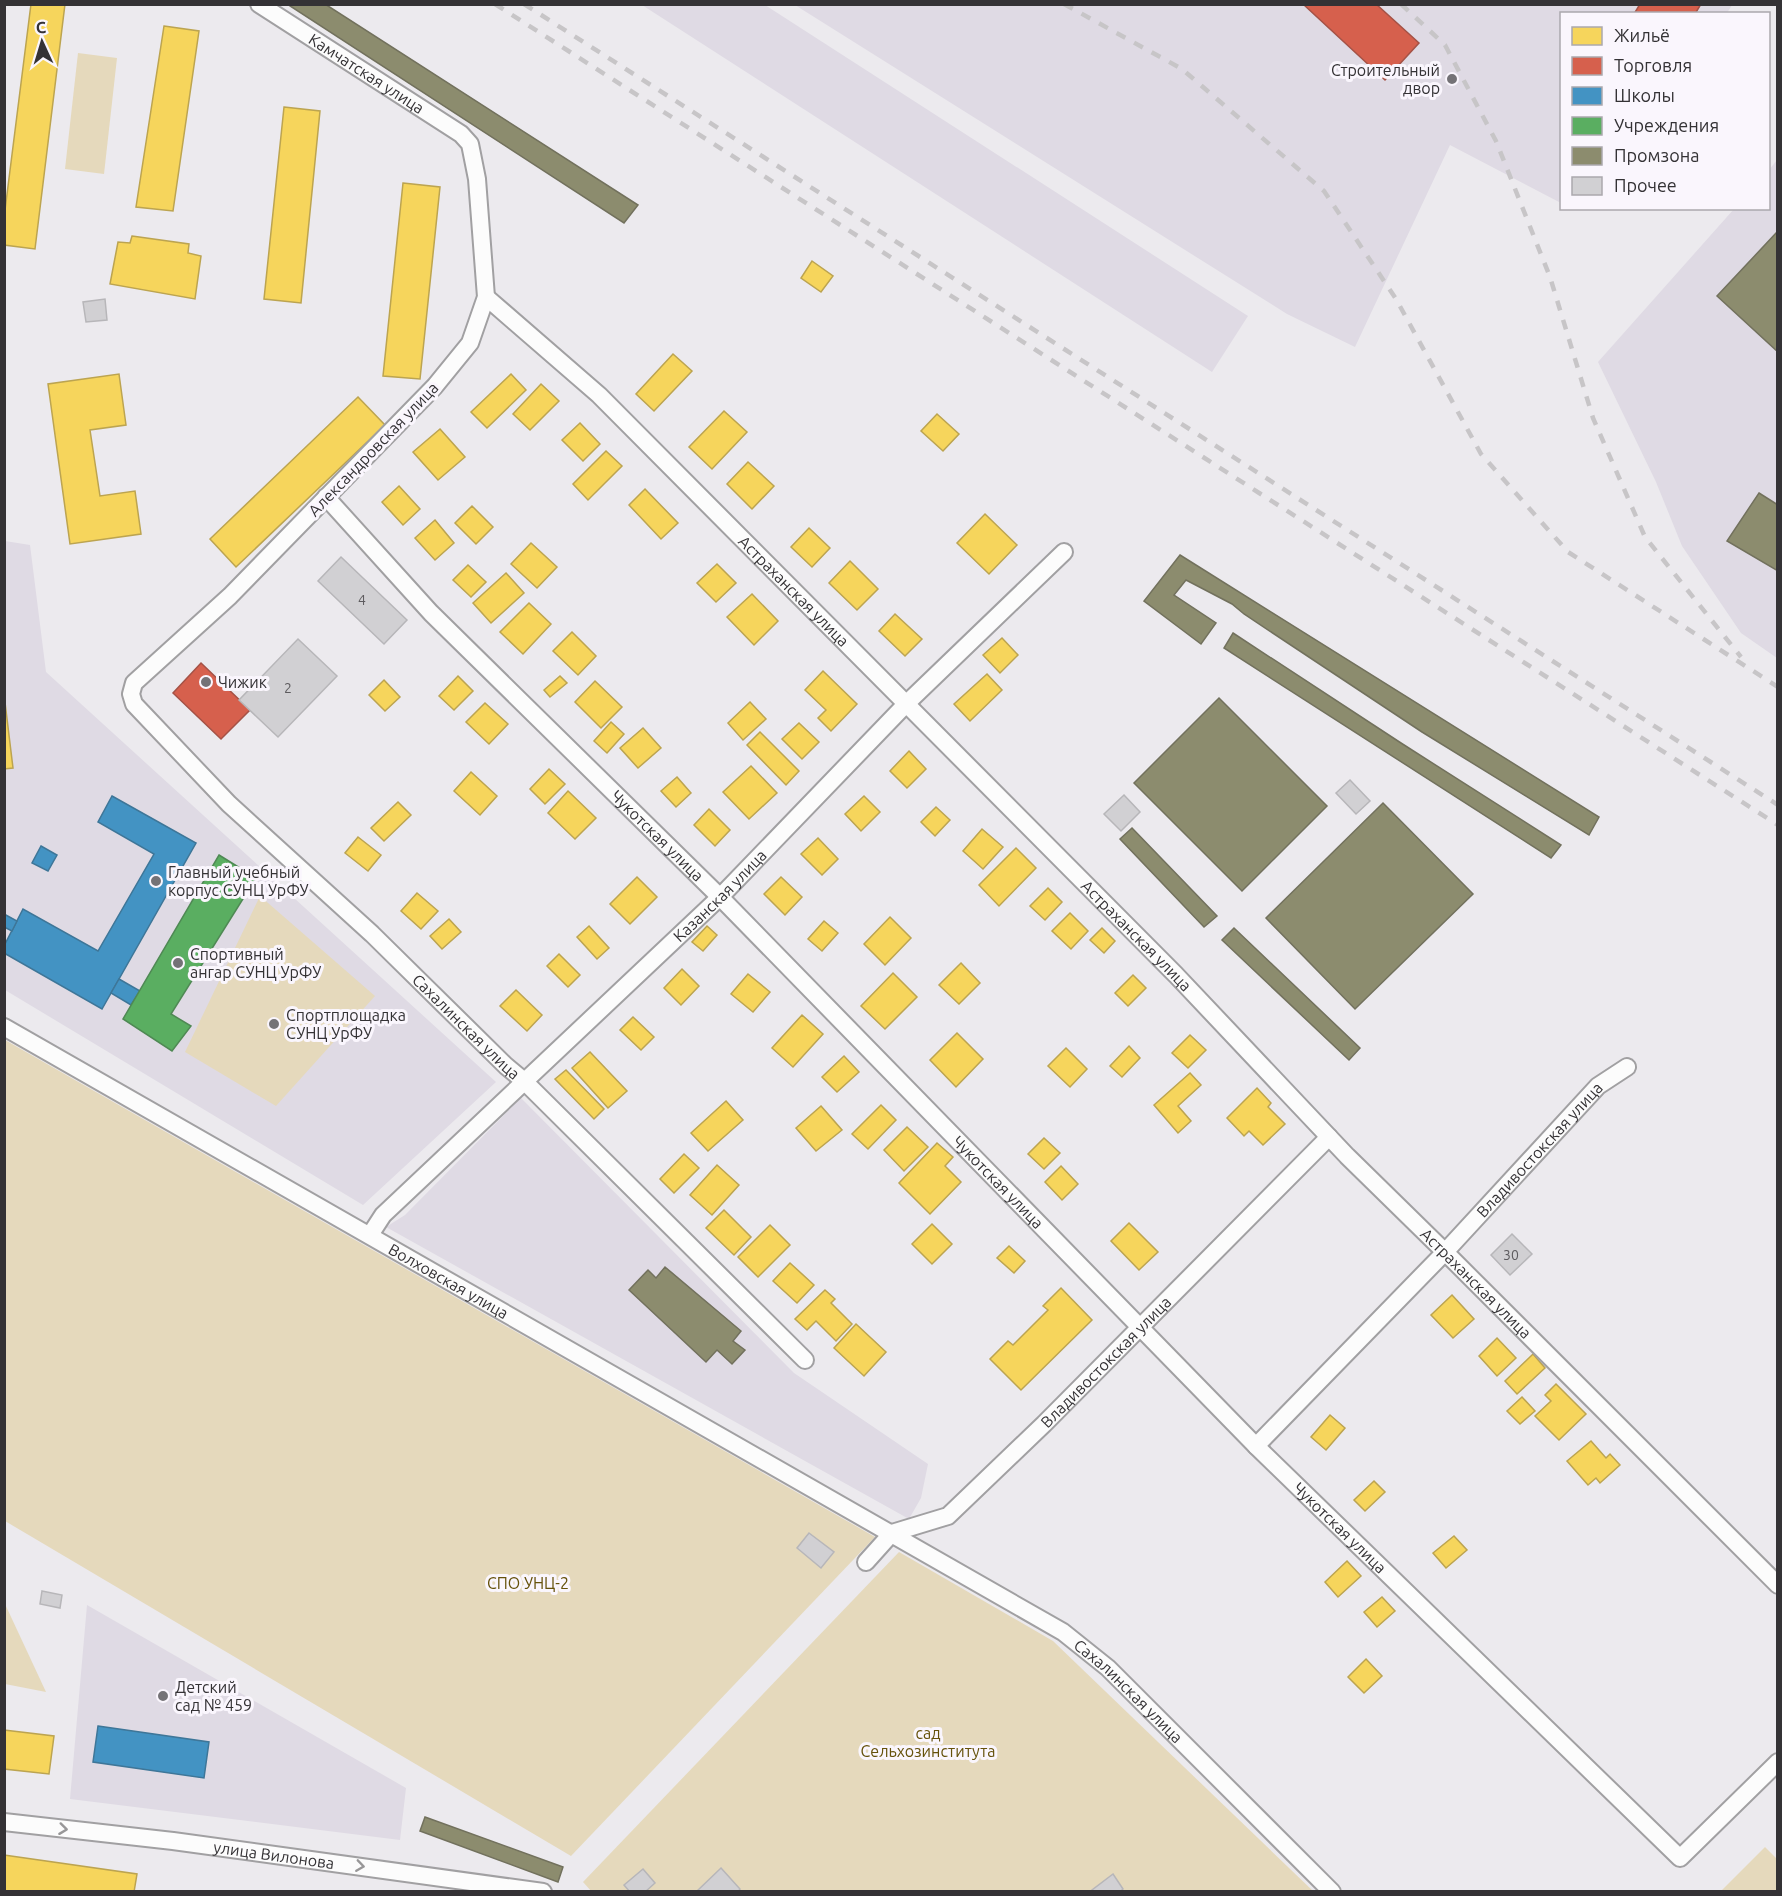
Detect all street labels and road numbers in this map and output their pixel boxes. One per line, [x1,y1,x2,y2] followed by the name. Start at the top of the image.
[306,30,428,117] street label: Камчатская улица
[304,378,442,520] street label: Александровская улица
[735,532,853,650] street label: Астраханская улица
[608,786,707,885] street label: Чукотская улица
[670,846,770,945] street label: Казанская улица
[1078,877,1195,995] street label: Астраханская улица
[409,970,524,1083] street label: Сахалинская улица
[1473,1078,1606,1221] street label: Владивостокская улица
[949,1132,1047,1232] street label: Чукотская улица
[1417,1224,1535,1342] street label: Астраханская улица
[385,1240,512,1322] street label: Волховская улица
[1037,1293,1174,1431] street label: Владивостокская улица
[1290,1479,1390,1577] street label: Чукотская улица
[1071,1636,1187,1747] street label: Сахалинская улица
[212,1838,336,1872] street label: улица Вилонова

